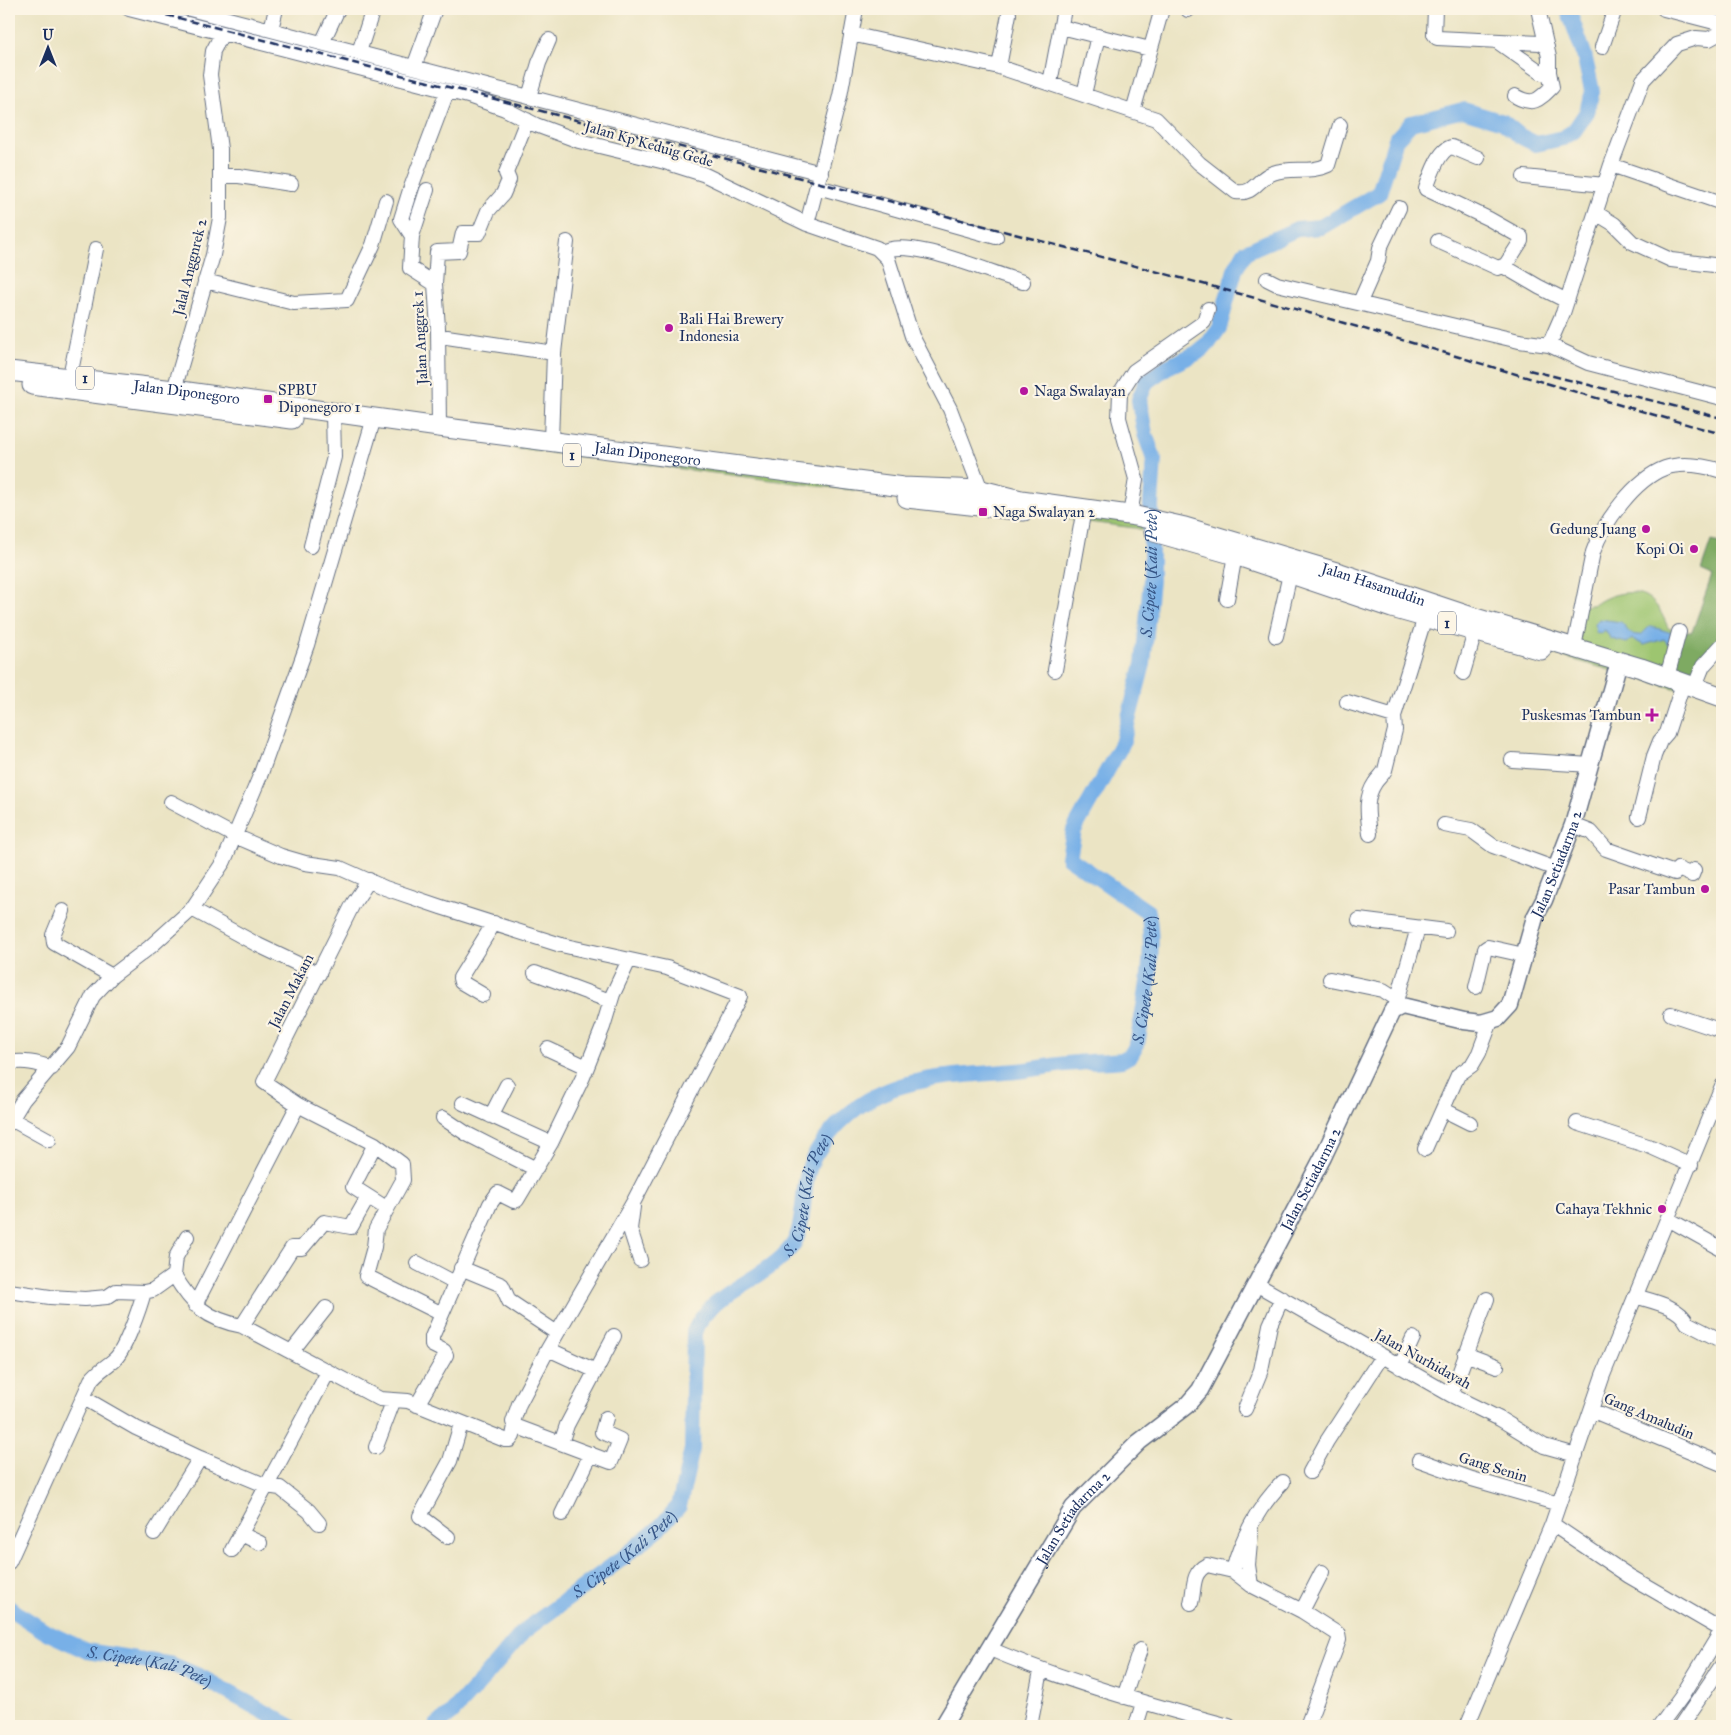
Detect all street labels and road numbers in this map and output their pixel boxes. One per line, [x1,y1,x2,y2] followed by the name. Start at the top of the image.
[581,117,715,172] street label: Jalan Kp Keduig Gede
[169,216,212,320] street label: Jalal Anggnrek 2
[409,291,433,387] street label: Jalan Anggrek 1
[76,366,94,389] road number: 1
[130,376,241,408] street label: Jalan Diponegoro
[591,438,702,470] street label: Jalan Diponegoro
[563,444,581,466] road number: 1
[1317,558,1428,610] street label: Jalan Hasanuddin
[1438,612,1456,634] road number: 1
[1526,808,1586,923] street label: Jalan Setiadarma 2
[264,950,319,1034] street label: Jalan Makam
[1276,1124,1345,1236] street label: Jalan Setiadarma 2
[1369,1324,1475,1394] street label: Jalan Nurhidayah
[1601,1389,1697,1443] street label: Gang Amaludin
[1456,1448,1530,1486] street label: Gang Senin
[1031,1467,1114,1570] street label: Jalan Setiadarma 2

